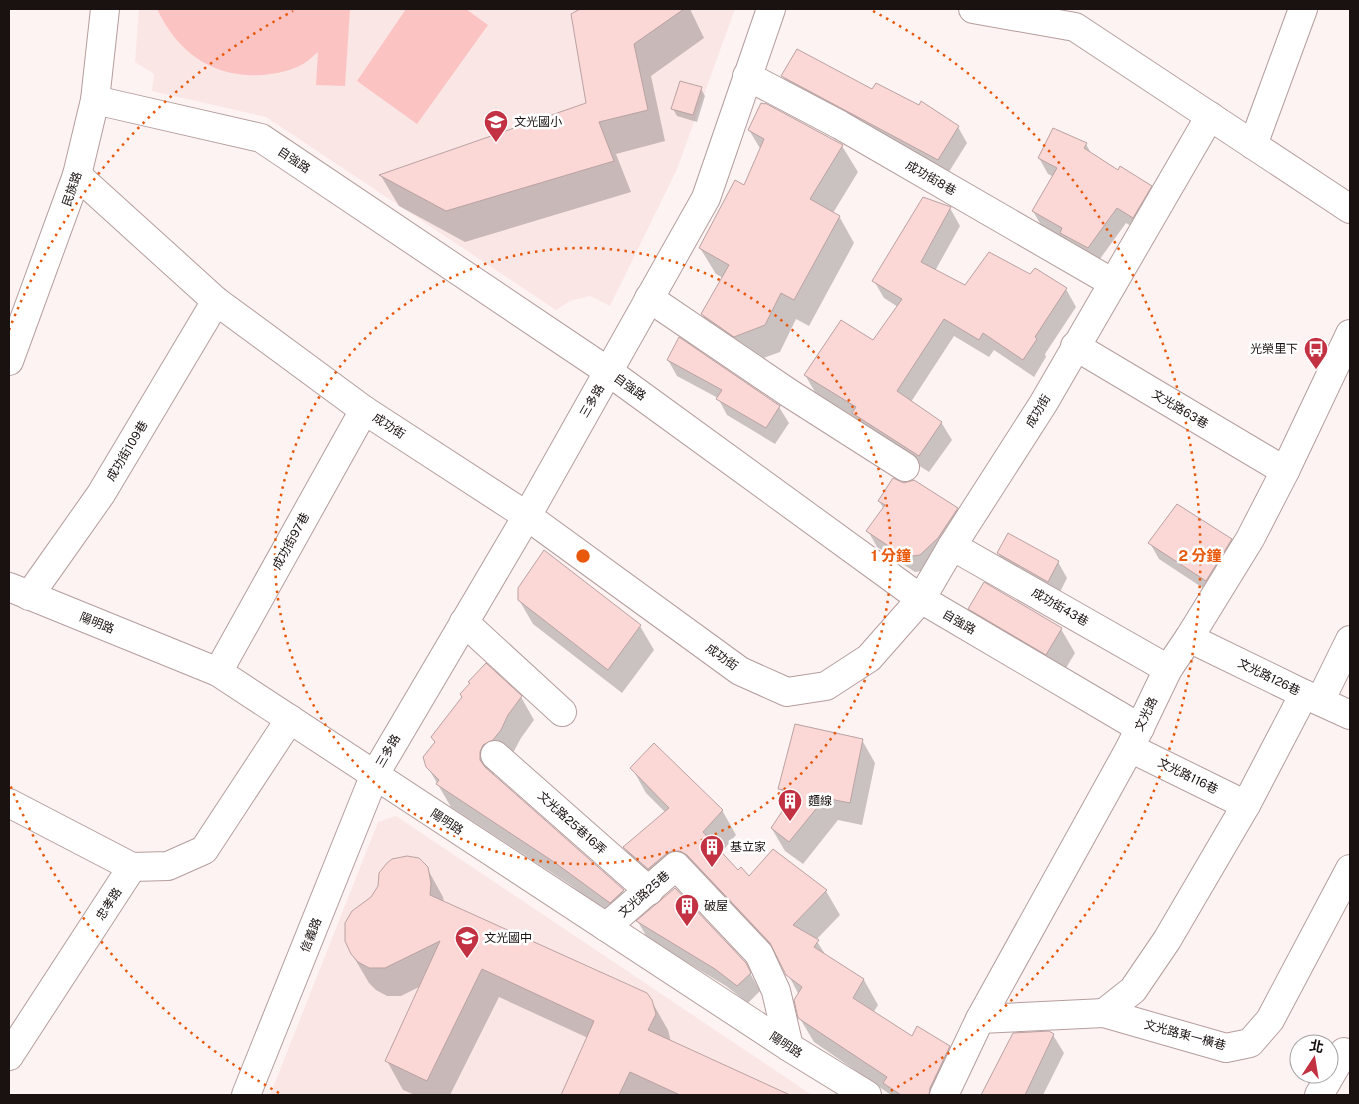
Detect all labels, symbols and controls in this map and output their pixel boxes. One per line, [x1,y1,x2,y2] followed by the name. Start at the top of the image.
[483,109,509,143] school or university icon: 文光國小
[514,115,562,129] place label: 文光國小
[275,144,313,176] street label: 自強路
[903,158,959,198] street label: 成功街8巷
[60,170,84,208] street label: 民族路
[1303,336,1329,370] bus stop icon: 光榮里下
[1250,342,1298,356] place label: 光榮里下
[611,371,649,403] street label: 自強路
[577,382,607,420] street label: 三多路
[1149,387,1211,431] street label: 文光路63巷
[1023,392,1053,430] street label: 成功街
[370,410,408,442] street label: 成功街
[104,418,150,484] street label: 成功街109巷
[270,510,312,572] street label: 成功街97巷
[574,547,592,565] centre of rings
[871,547,911,564] text: 1 分鐘
[1179,547,1221,564] text: 2 分鐘
[1029,585,1091,629] street label: 成功街43巷
[940,607,978,637] street label: 自強路
[78,610,116,636] street label: 陽明路
[703,641,741,673] street label: 成功街
[1236,656,1302,698] street label: 文光路126巷
[1132,695,1160,733] street label: 文光路
[373,732,403,770] street label: 三多路
[1156,755,1220,797] street label: 文光路116巷
[777,788,803,822] building icon: 麵線
[535,789,609,857] street label: 文光路25巷16弄
[808,794,832,808] place label: 麵線
[428,806,466,838] street label: 陽明路
[699,834,725,868] building icon: 基立家
[730,840,766,854] place label: 基立家
[616,868,672,920] street label: 文光路25巷
[93,885,125,923] street label: 忠孝路
[674,893,700,927] building icon: 破屋
[704,899,728,913] place label: 破屋
[298,916,324,954] street label: 信義路
[454,925,480,959] school or university icon: 文光國中
[484,931,532,945] place label: 文光國中
[1143,1017,1227,1053] street label: 文光路東一橫巷
[767,1029,805,1061] street label: 陽明路
[1289,1034,1339,1084] north arrow
[1308,1037,1325,1056] text: 北

